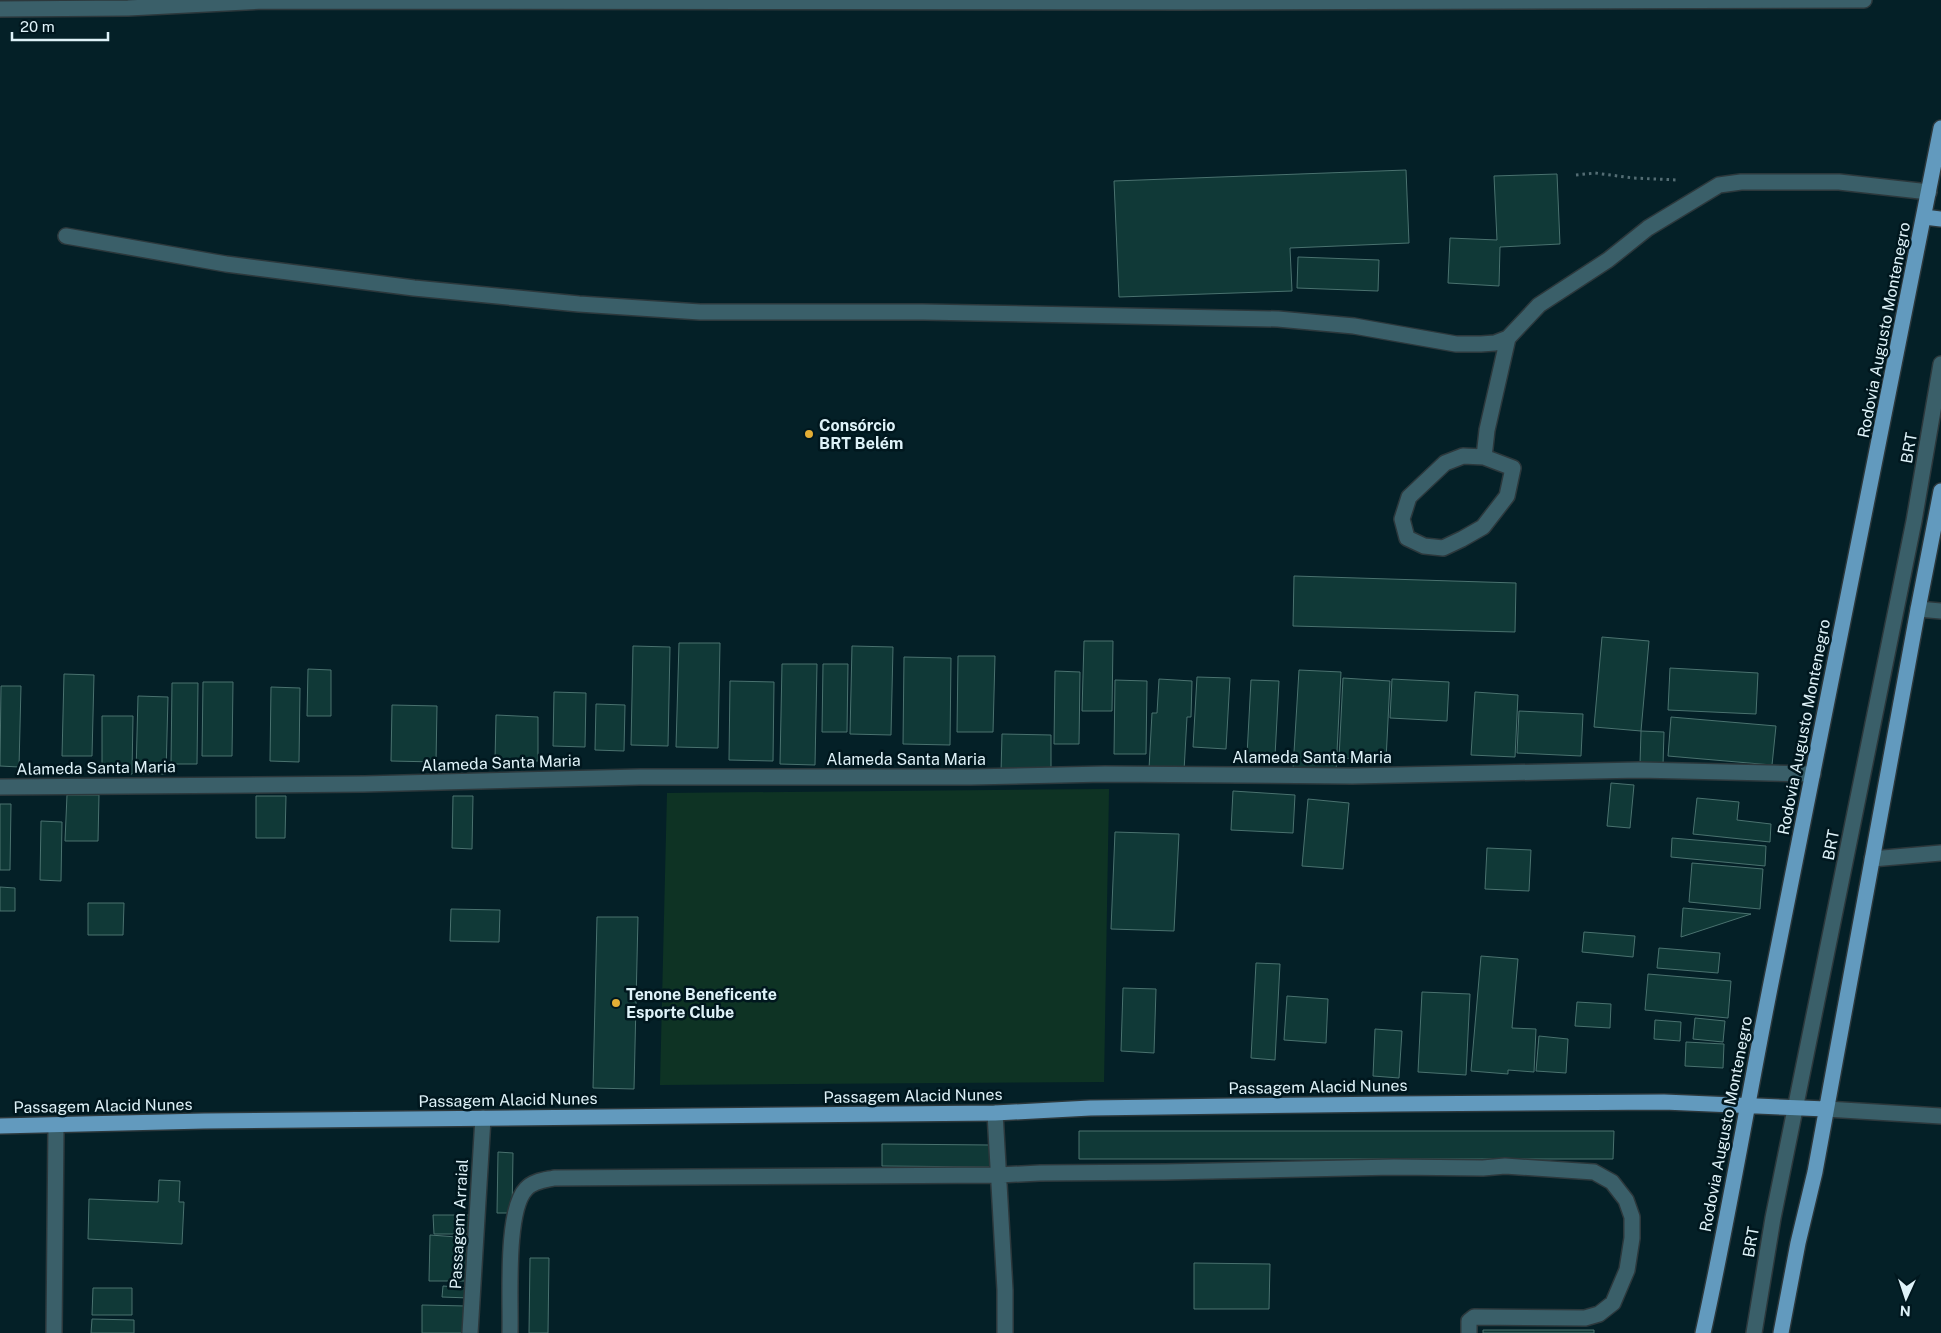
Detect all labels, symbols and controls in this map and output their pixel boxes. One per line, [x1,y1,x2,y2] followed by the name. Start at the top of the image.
[12,10,109,42] scale bar
[20,18,55,35] text: 20 m
[1854,220,1914,440] street label: Rodovia Augusto Montenegro
[819,416,903,453] place label: Consórcio BRT Belém
[803,428,815,440] marker: Consórcio BRT Belém
[1897,431,1921,465] street label: BRT
[1774,617,1834,837] street label: Rodovia Augusto Montenegro
[1232,748,1392,767] street label: Alameda Santa Maria
[826,750,986,769] street label: Alameda Santa Maria
[421,751,581,775] street label: Alameda Santa Maria
[16,757,176,779] street label: Alameda Santa Maria
[1819,827,1843,862] street label: BRT
[626,985,777,1022] place label: Tenone Beneficente Esporte Clube
[610,997,622,1009] marker: Tenone Beneficente Esporte Clube
[1696,1014,1756,1234] street label: Rodovia Augusto Montenegro
[1228,1076,1408,1098] street label: Passagem Alacid Nunes
[823,1085,1003,1107] street label: Passagem Alacid Nunes
[418,1089,598,1111] street label: Passagem Alacid Nunes
[13,1095,193,1117] street label: Passagem Alacid Nunes
[446,1158,472,1290] street label: Passagem Arraial
[1739,1225,1763,1259] street label: BRT
[1881,1273,1931,1323] north arrow
[1899,1303,1911,1319] text: N

